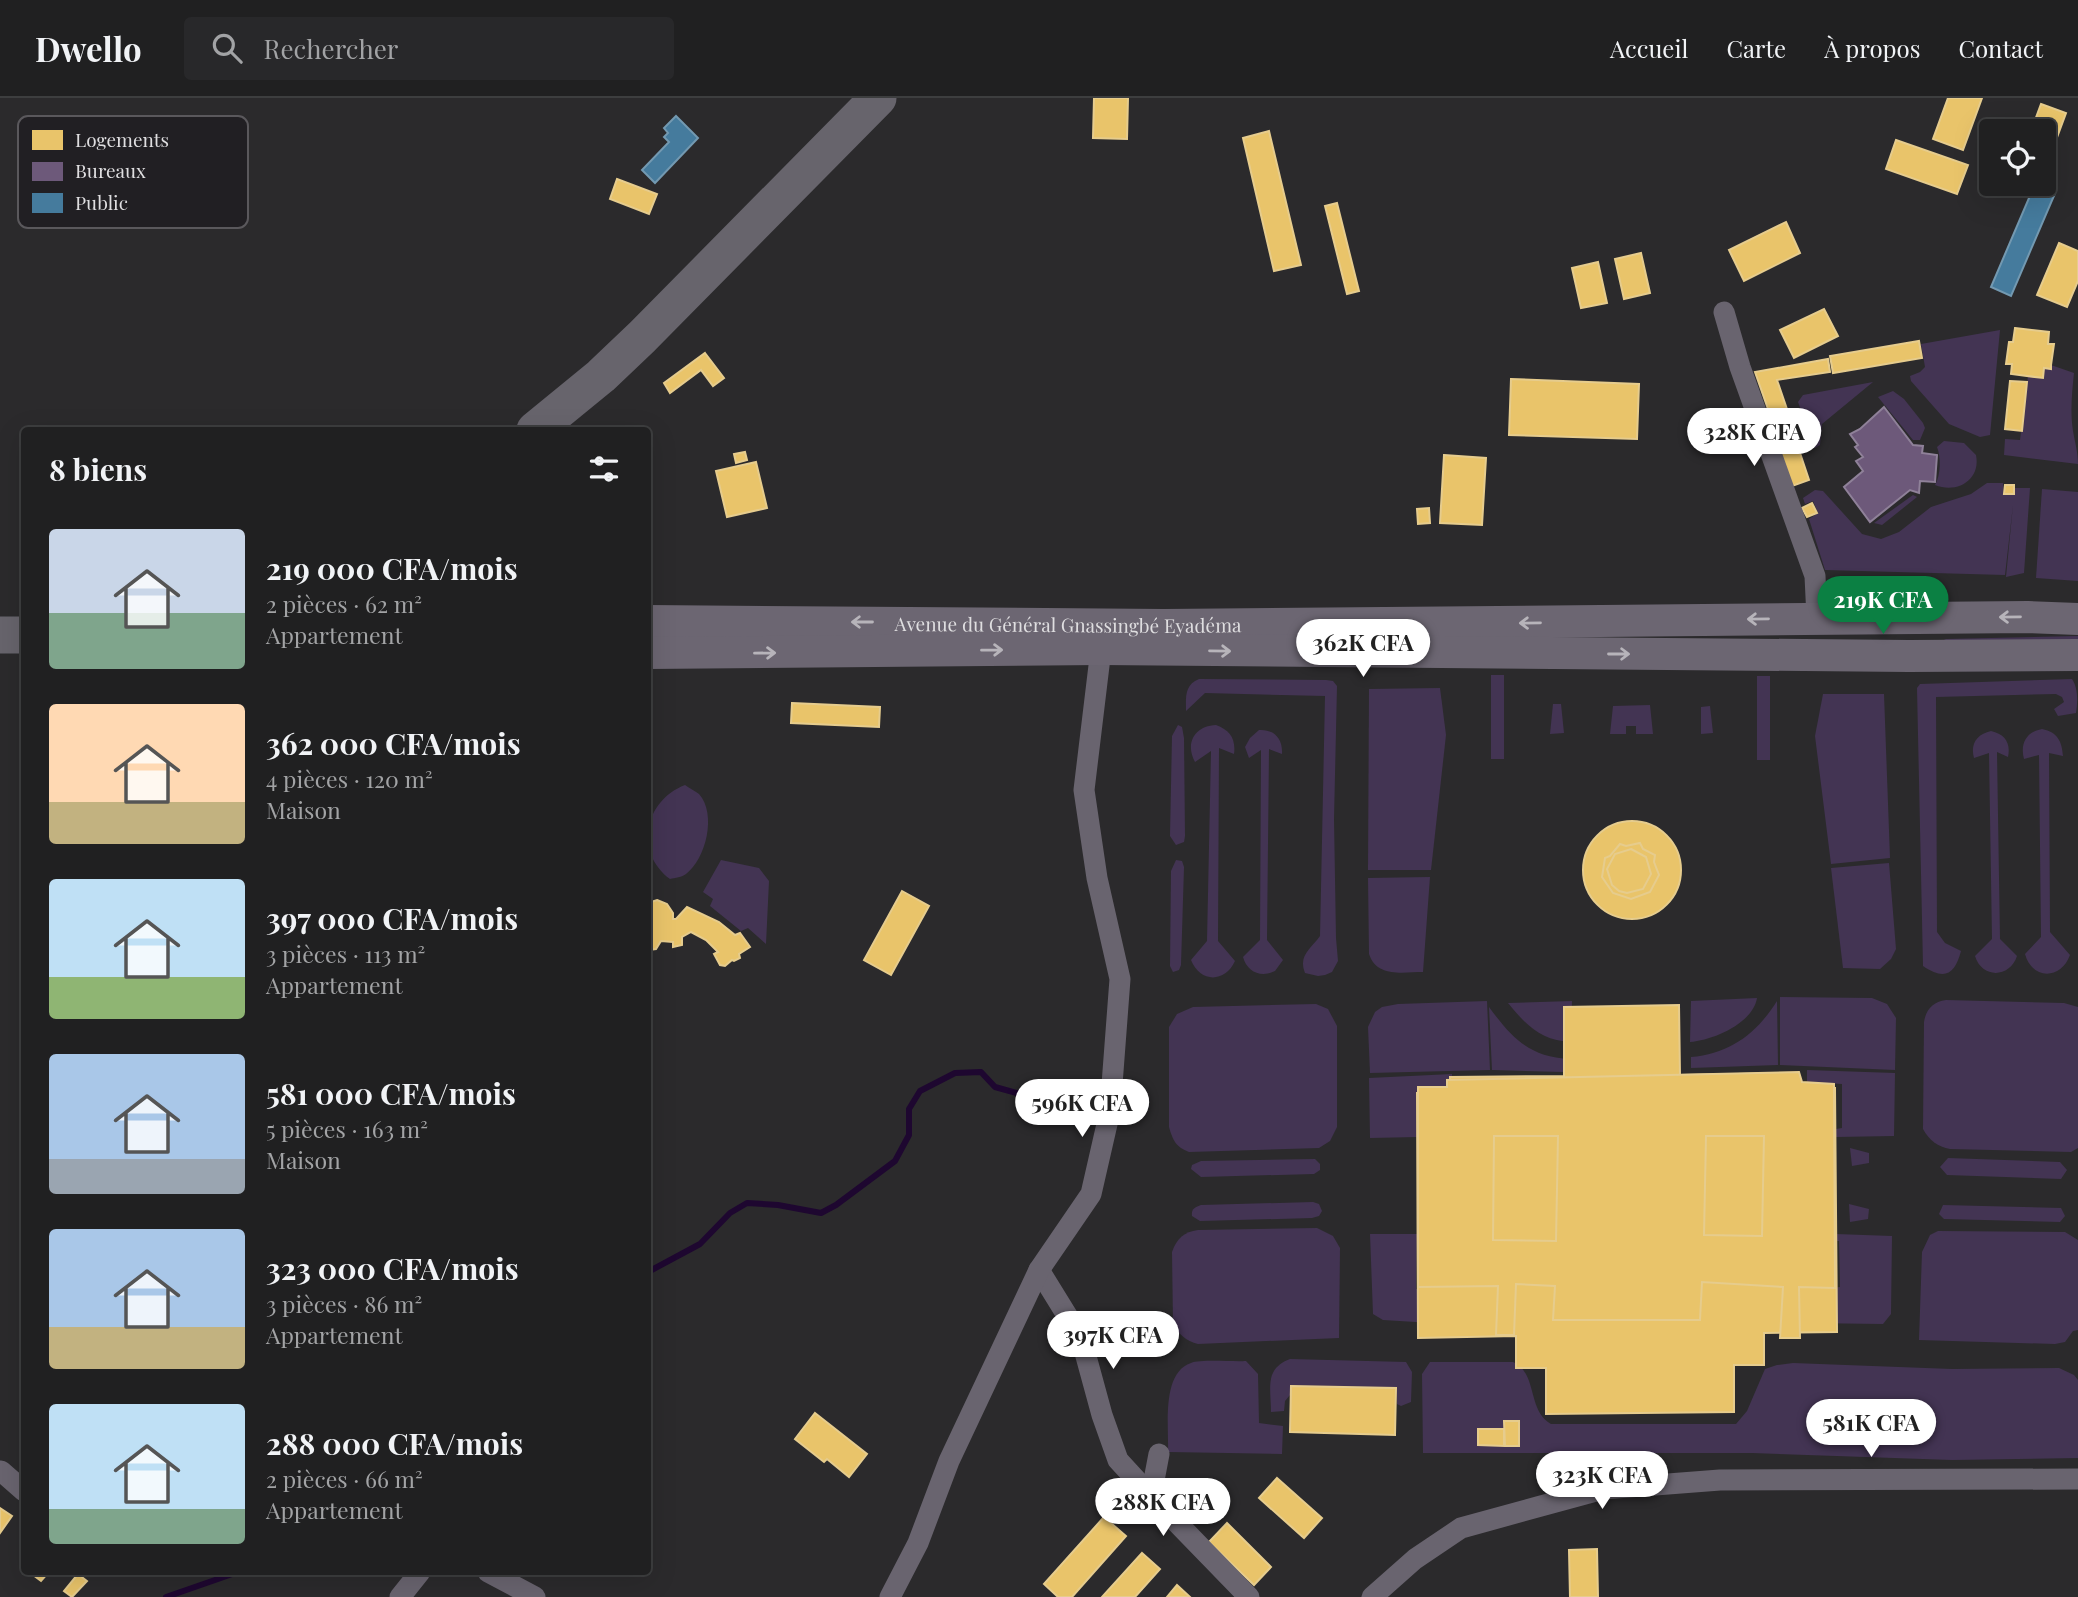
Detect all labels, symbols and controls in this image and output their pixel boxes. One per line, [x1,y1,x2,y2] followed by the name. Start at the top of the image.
[184,17,674,80] search box
[35,26,142,70] text: Dwello
[208,29,246,67] icon: search
[264,31,398,66] text: Rechercher
[1610,32,1688,64] text: Accueil
[1726,32,1786,64] text: Carte
[1824,32,1920,64] text: À propos
[1958,32,2043,64] text: Contact
[18,116,248,228] legend
[1979,119,2056,196] map controls
[1979,119,2056,196] button: locate
[75,126,169,152] text: Logements
[75,157,146,183] text: Bureaux
[75,189,128,215] text: Public
[1682,408,1826,468] pin: 328K CFA
[1703,415,1805,446] text: 328K CFA
[49,449,147,489] text: 8 biens
[585,450,623,488] icon: filters
[266,548,518,588] text: 219 000 CFA/mois
[105,557,189,641] icon: home
[1811,576,1955,636] pin: 219K CFA
[1833,583,1933,614] text: 219K CFA
[266,588,422,619] text: 2 pièces · 62 m²
[893,610,1242,638] street label: Avenue du Général Gnassingbé Eyadéma
[1999,611,2022,624] one-way arrow
[1747,612,1770,626] one-way arrow
[851,615,874,629] one-way arrow
[1519,616,1542,630] one-way arrow
[266,619,403,650] text: Appartement
[1291,620,1435,679] pin: 362K CFA
[1312,626,1414,657] text: 362K CFA
[980,643,1003,657] one-way arrow
[1208,644,1231,658] one-way arrow
[753,646,776,660] one-way arrow
[1607,647,1630,661] one-way arrow
[266,723,521,763] text: 362 000 CFA/mois
[105,732,189,816] icon: home
[266,763,433,794] text: 4 pièces · 120 m²
[266,794,341,825] text: Maison
[266,898,518,938] text: 397 000 CFA/mois
[105,907,189,991] icon: home
[266,938,425,969] text: 3 pièces · 113 m²
[266,969,403,1000] text: Appartement
[266,1073,516,1113] text: 581 000 CFA/mois
[1010,1080,1154,1139] pin: 596K CFA
[105,1082,189,1166] icon: home
[1031,1086,1133,1117] text: 596K CFA
[266,1113,428,1144] text: 5 pièces · 163 m²
[266,1144,341,1175] text: Maison
[266,1248,519,1288] text: 323 000 CFA/mois
[105,1257,189,1341] icon: home
[266,1288,422,1319] text: 3 pièces · 86 m²
[1041,1312,1185,1371] pin: 397K CFA
[1063,1318,1163,1349] text: 397K CFA
[266,1319,403,1350] text: Appartement
[1799,1400,1943,1459] pin: 581K CFA
[1822,1406,1920,1437] text: 581K CFA
[266,1423,523,1463] text: 288 000 CFA/mois
[105,1432,189,1516] icon: home
[1530,1452,1674,1511] pin: 323K CFA
[1552,1458,1652,1489] text: 323K CFA
[266,1463,423,1494] text: 2 pièces · 66 m²
[1091,1478,1235,1538] pin: 288K CFA
[1111,1485,1215,1516] text: 288K CFA
[266,1494,403,1525] text: Appartement

